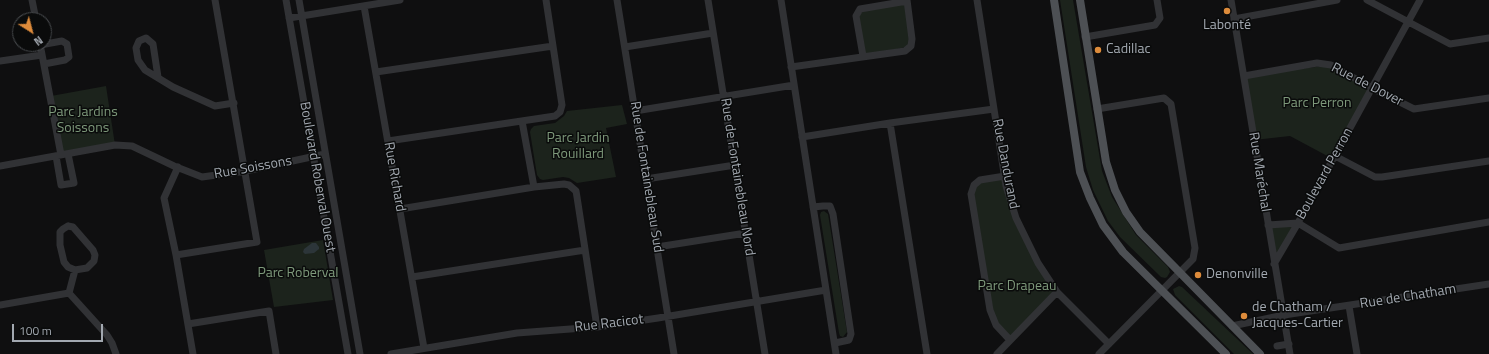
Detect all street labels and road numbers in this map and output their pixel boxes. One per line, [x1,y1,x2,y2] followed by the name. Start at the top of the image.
[1328,60,1406,110] street label: Rue de Dover
[716,97,758,257] street label: Rue de Fontainebleau Nord
[295,100,339,254] street label: Boulevard Roberval Ouest
[626,100,666,254] street label: Rue de Fontainebleau Sud
[988,118,1022,210] street label: Rue Dandurand
[1293,125,1357,223] street label: Boulevard Perron
[1244,131,1274,213] street label: Rue Maréchal
[380,141,408,213] street label: Rue Richard
[213,153,293,183] street label: Rue Soissons
[1359,281,1457,313] street label: Rue de Chatham
[574,311,644,337] street label: Rue Racicot

